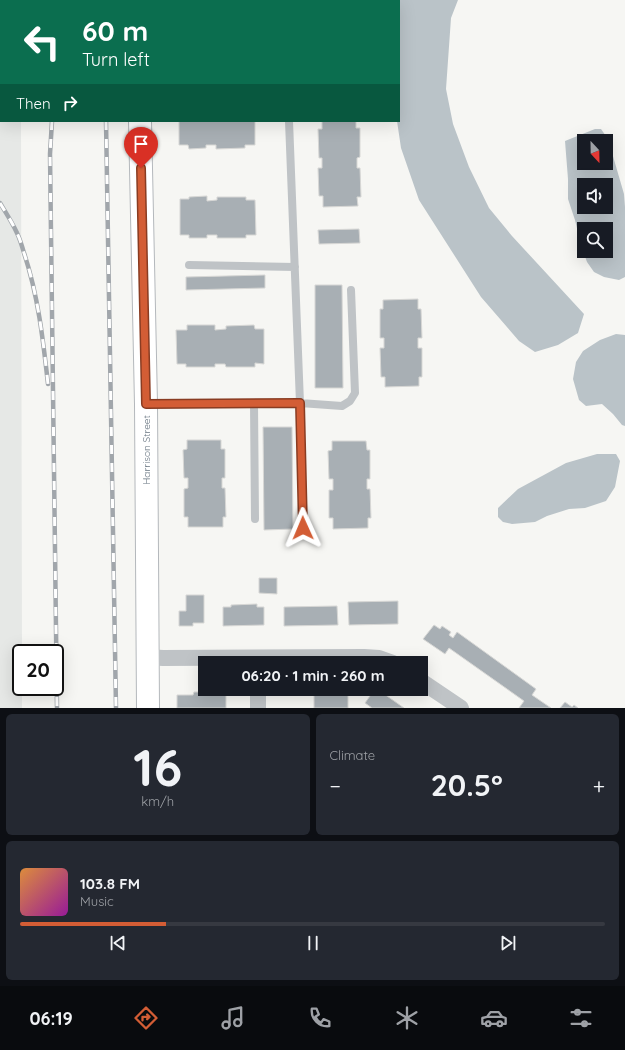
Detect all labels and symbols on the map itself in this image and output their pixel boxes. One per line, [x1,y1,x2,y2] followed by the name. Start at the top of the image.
[124,127,158,168] pin
[577,134,613,170] north arrow
[140,415,153,485] street label: Harrison Street
[282,507,324,549] position arrow
[12,644,64,696] speed limit sign: 20

